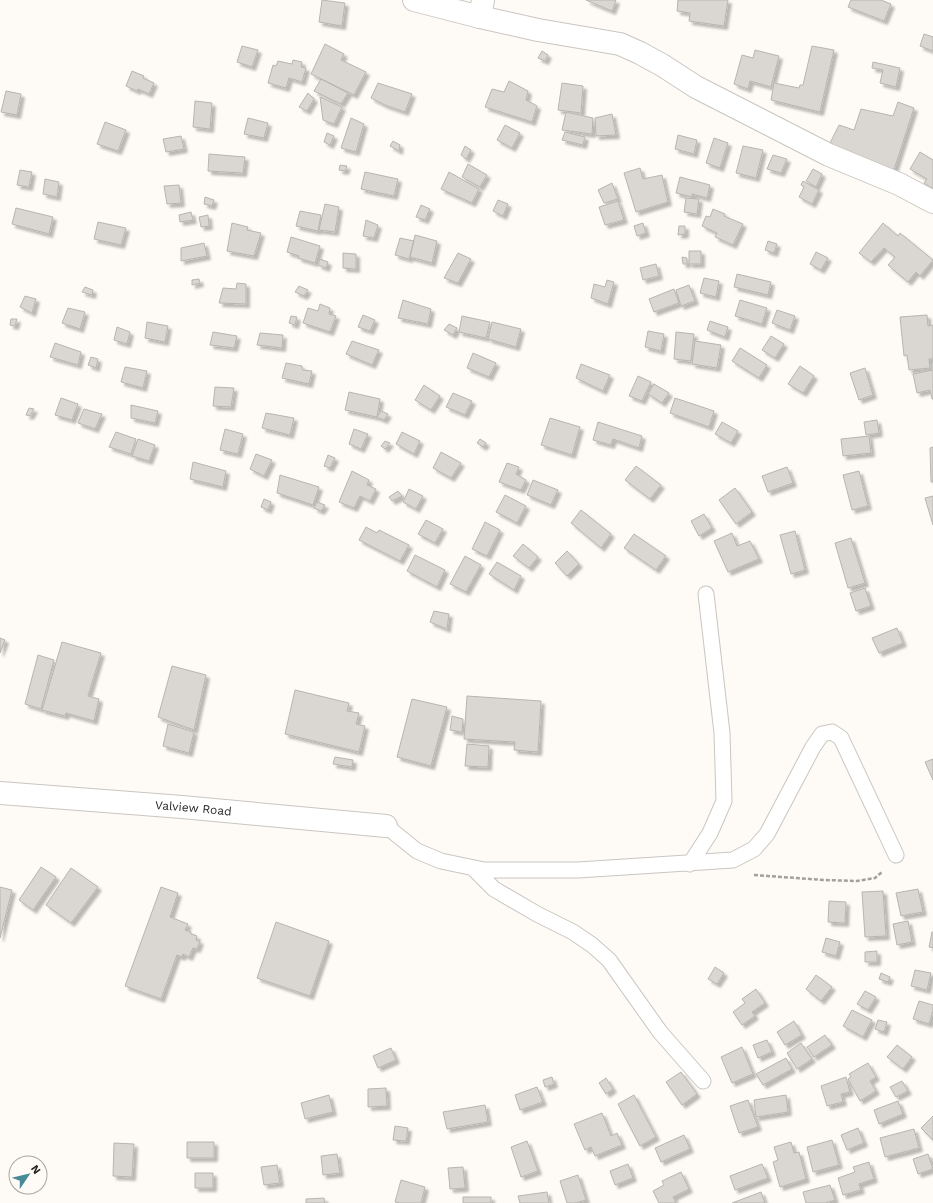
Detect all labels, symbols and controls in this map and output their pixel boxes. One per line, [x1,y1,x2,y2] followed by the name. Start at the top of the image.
[155,798,232,819] street label: Valview Road
[8,1155,48,1195] north arrow
[28,1162,43,1177] text: N

